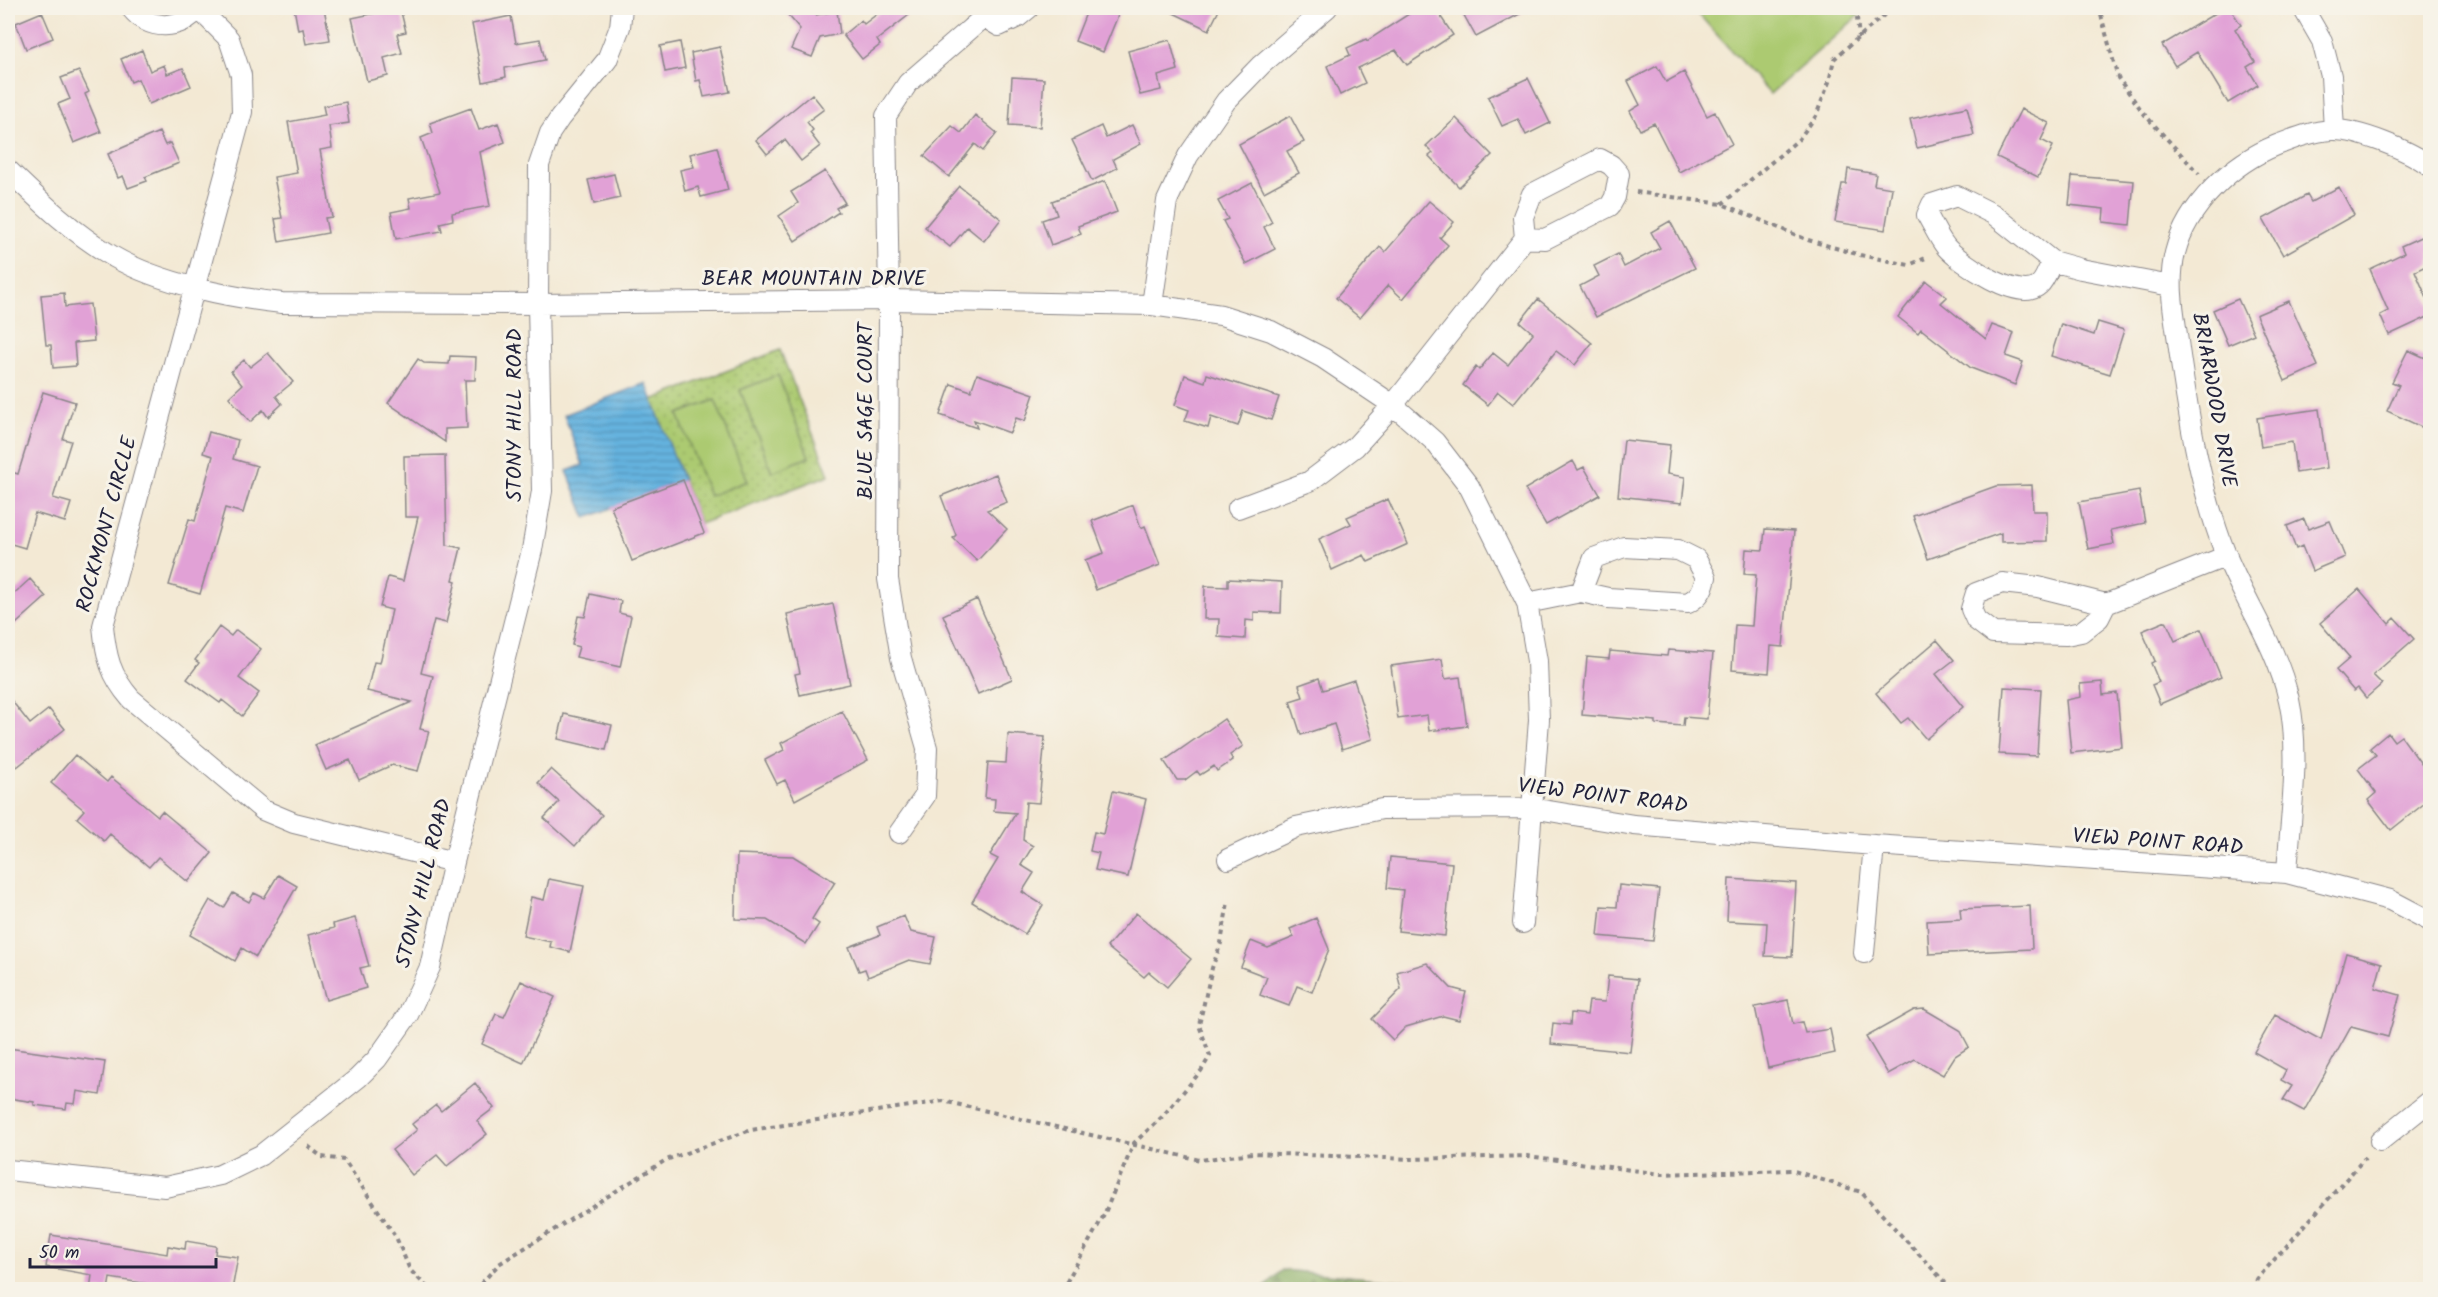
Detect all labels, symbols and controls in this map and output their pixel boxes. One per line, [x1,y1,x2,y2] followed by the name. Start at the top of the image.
[702,263,927,296] street label: BEAR MOUNTAIN DRIVE
[2182,310,2245,491] street label: BRIARWOOD DRIVE
[850,321,883,500] street label: BLUE SAGE COURT
[499,328,532,502] street label: STONY HILL ROAD
[68,432,147,616] street label: ROCKMONT CIRCLE
[1516,770,1690,823] street label: VIEW POINT ROAD
[387,795,461,971] street label: STONY HILL ROAD
[2071,820,2244,865] street label: VIEW POINT ROAD
[30,1231,216,1269] scale bar
[39,1239,79,1268] text: 50 m

